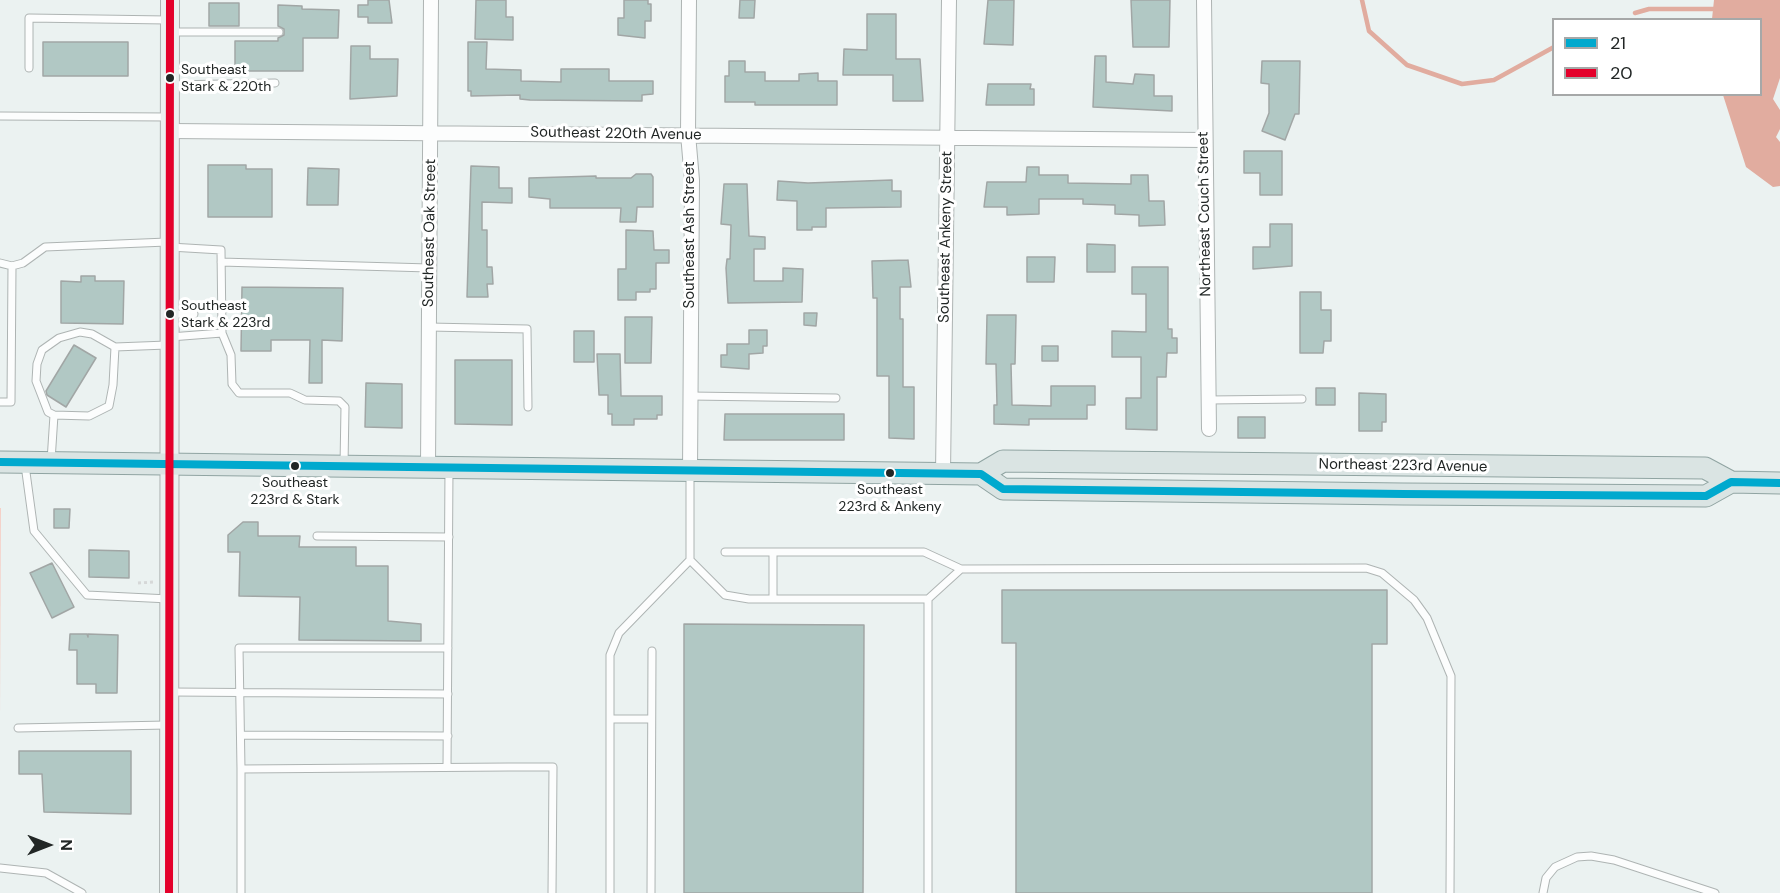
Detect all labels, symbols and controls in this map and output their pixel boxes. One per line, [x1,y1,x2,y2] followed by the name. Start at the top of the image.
[1552,18,1762,96] legend
[1610,31,1626,55] text: 21
[1610,61,1633,85] text: 20
[181,62,271,94] place label: Southeast Stark & 220th
[164,72,176,84] marker: Southeast Stark & 220th
[530,124,702,144] street label: Southeast 220th Avenue
[1195,131,1215,297] street label: Northeast Couch Street
[936,151,956,323] street label: Southeast Ankeny Street
[420,159,440,307] street label: Southeast Oak Street
[681,161,699,309] street label: Southeast Ash Street
[181,298,270,330] place label: Southeast Stark & 223rd
[164,308,176,320] marker: Southeast Stark & 223rd
[1318,456,1488,476] street label: Northeast 223rd Avenue
[289,460,301,472] marker: Southeast 223rd & Stark
[884,467,896,479] marker: Southeast 223rd & Ankeny
[250,475,340,508] place label: Southeast 223rd & Stark
[838,482,942,514] place label: Southeast 223rd & Ankeny
[18,815,78,875] north arrow
[56,839,77,851] text: N

